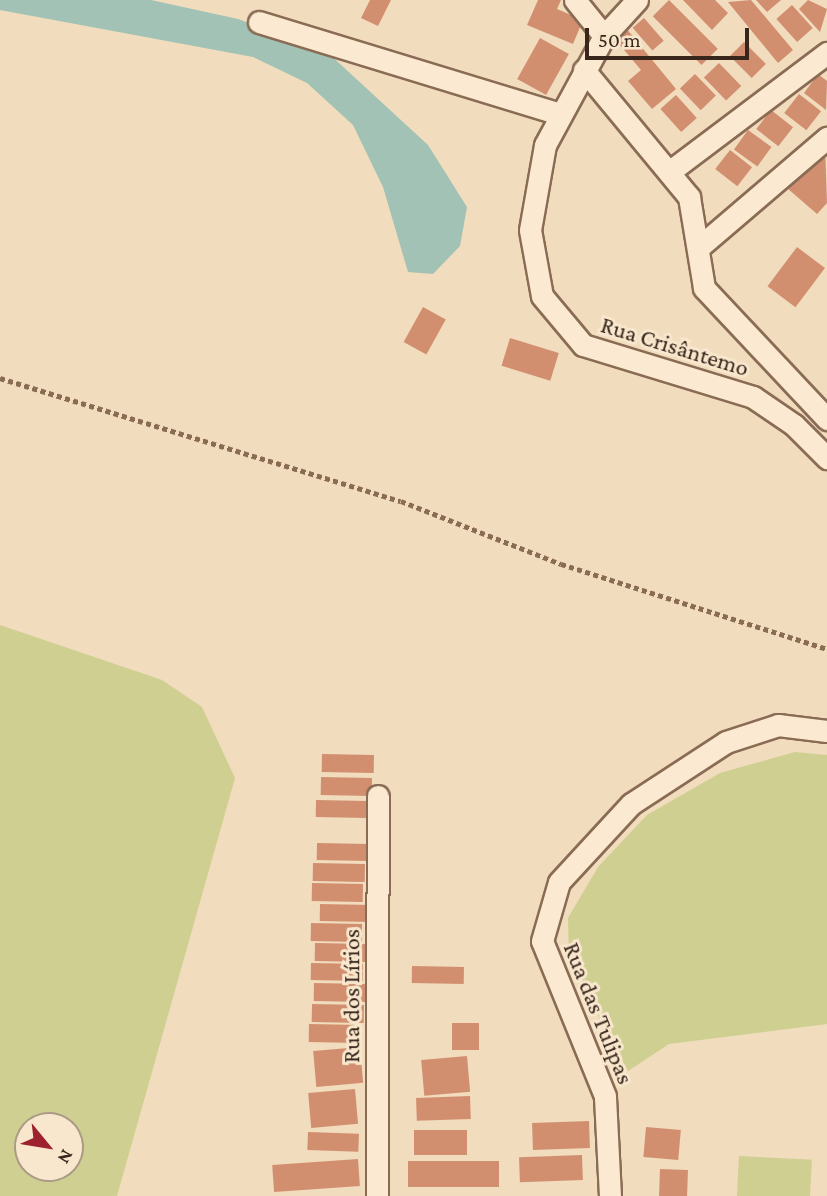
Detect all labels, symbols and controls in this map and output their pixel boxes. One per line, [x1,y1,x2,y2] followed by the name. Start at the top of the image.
[589,14,754,58] scale bar
[598,28,641,52] text: 50 m
[598,310,752,382] street label: Rua Crisântemo
[337,929,365,1063] street label: Rua dos Lírios
[557,938,641,1088] street label: Rua das Tulipas
[14,1112,84,1182] north arrow
[54,1146,78,1168] text: N

